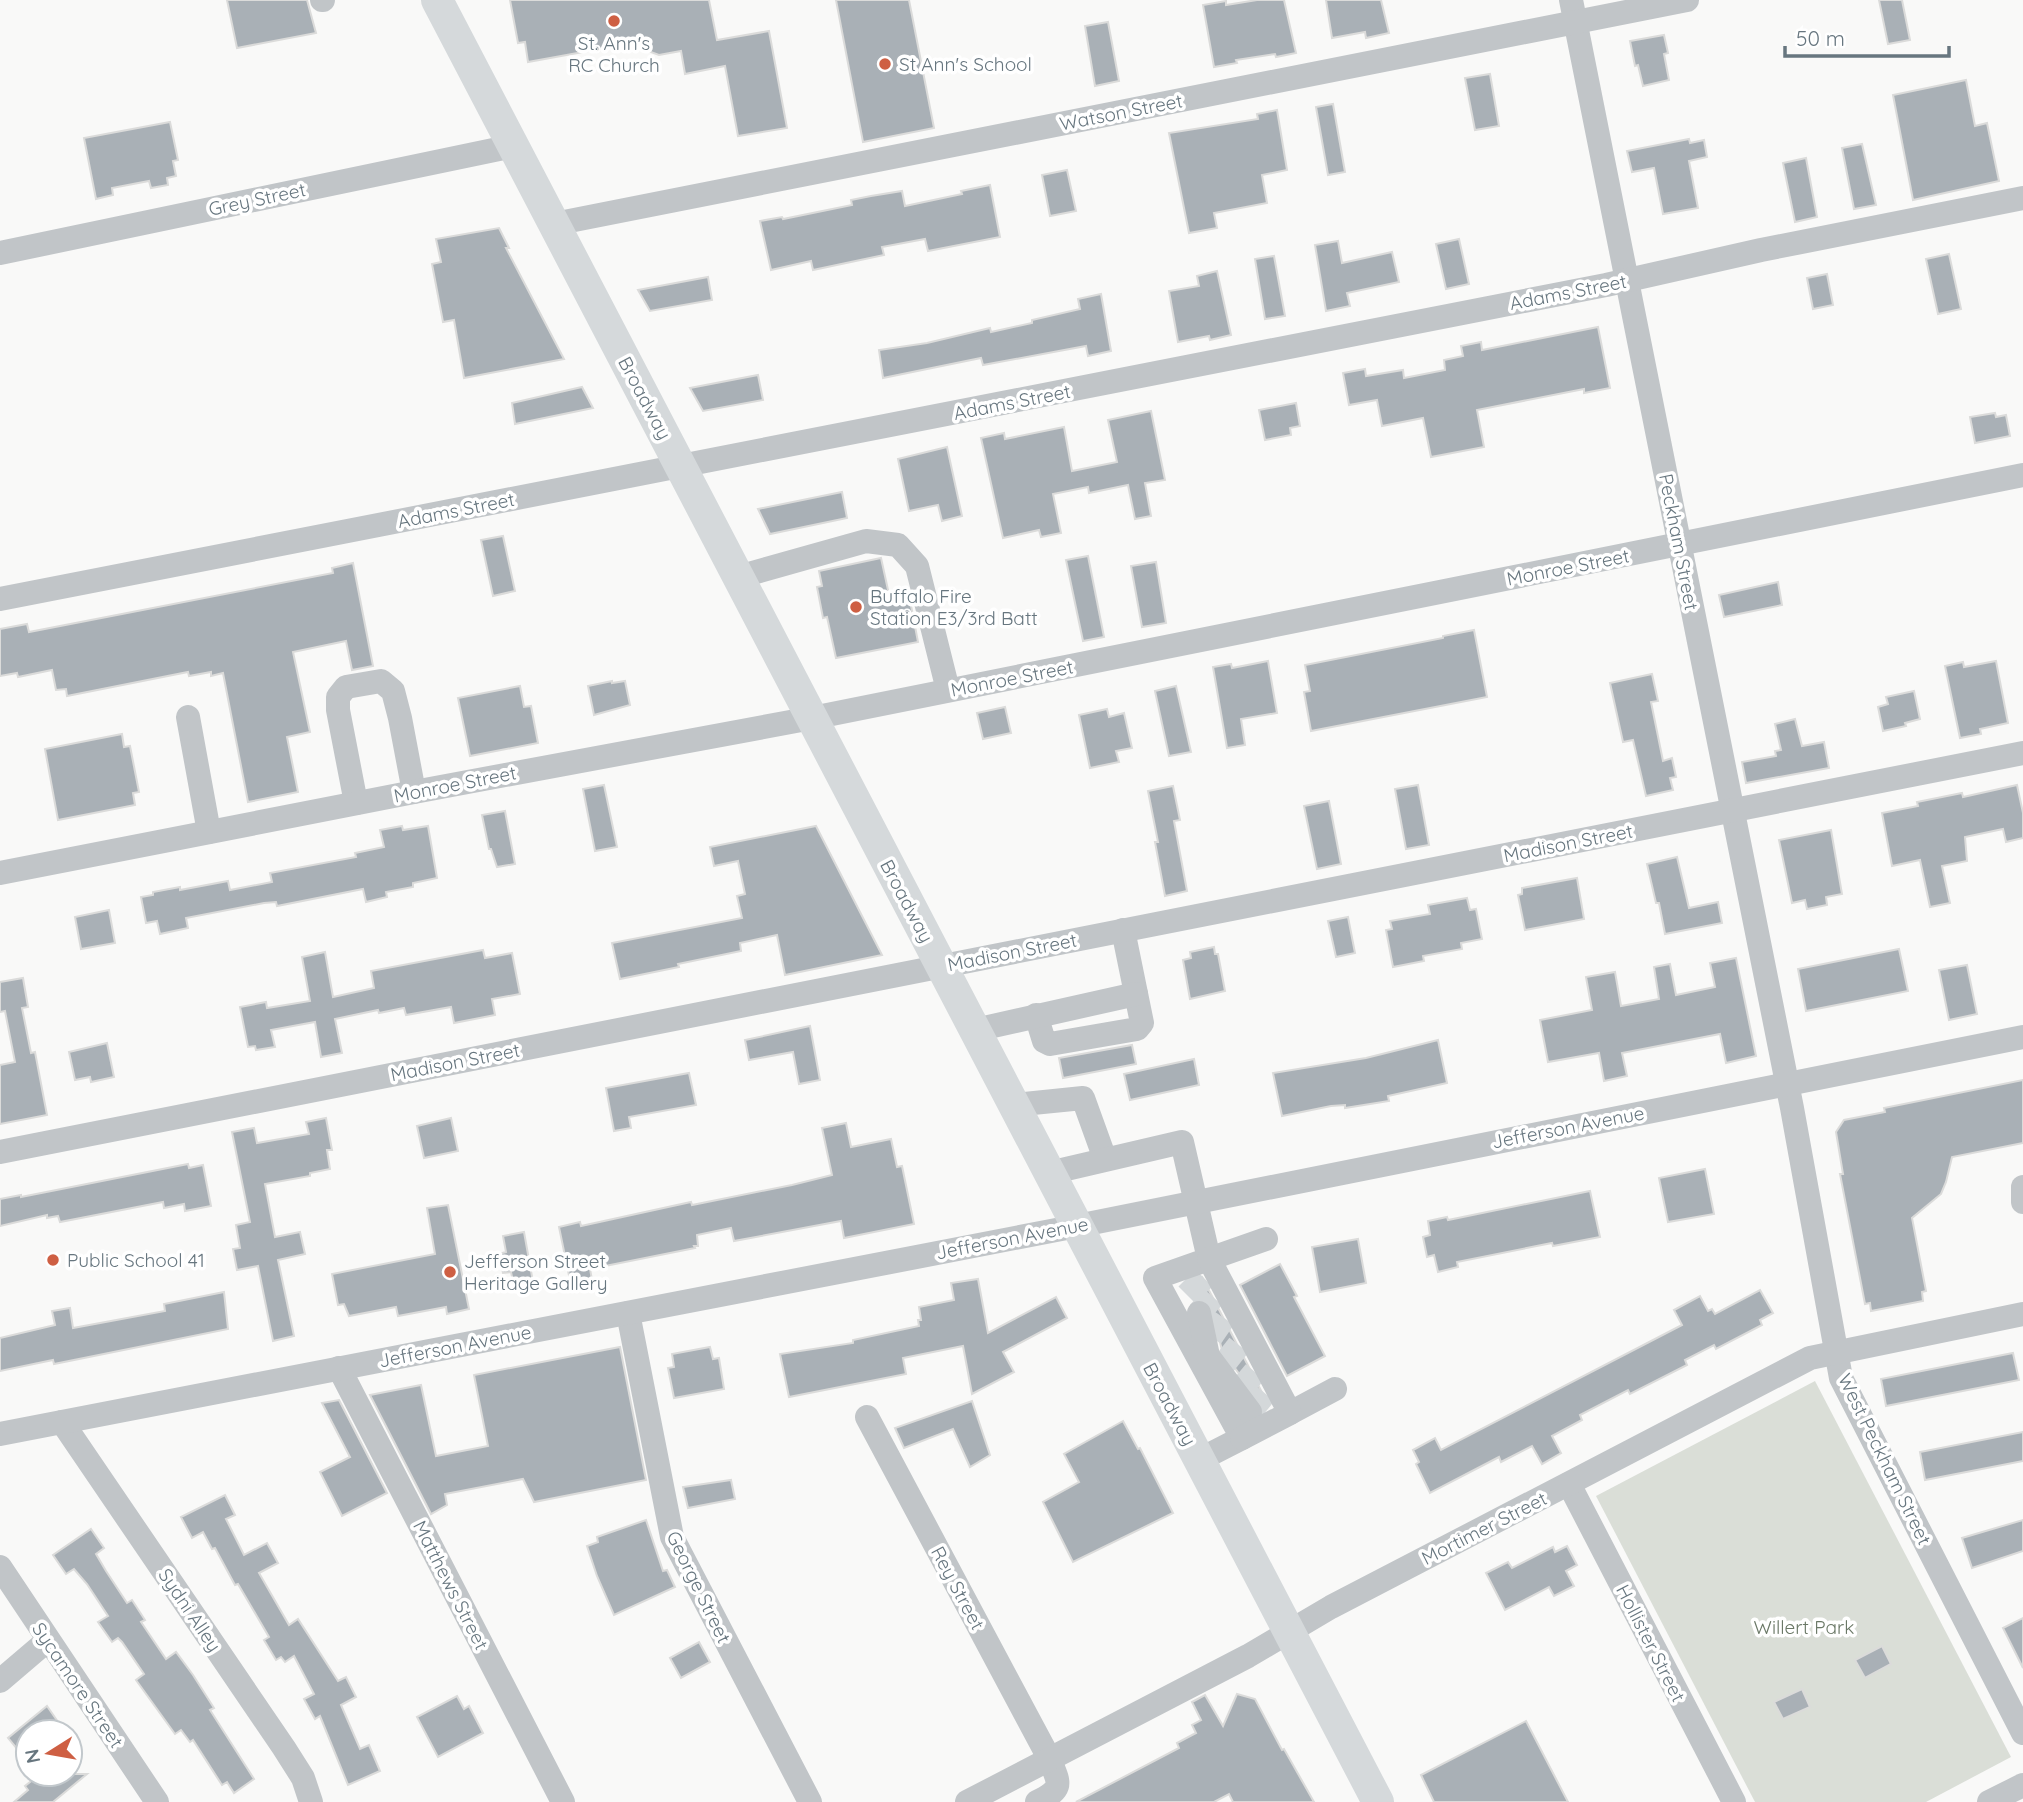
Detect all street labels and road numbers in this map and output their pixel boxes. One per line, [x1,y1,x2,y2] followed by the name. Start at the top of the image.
[1057,88,1185,136] street label: Watson Street
[206,177,308,221] street label: Grey Street
[1507,269,1629,315] street label: Adams Street
[613,352,677,444] street label: Broadway
[951,379,1073,425] street label: Adams Street
[1654,472,1704,612] street label: Peckham Street
[395,487,517,533] street label: Adams Street
[1505,543,1631,591] street label: Monroe Street
[949,654,1075,702] street label: Monroe Street
[392,760,518,808] street label: Monroe Street
[1501,819,1635,867] street label: Madison Street
[875,855,939,947] street label: Broadway
[945,928,1079,976] street label: Madison Street
[388,1038,522,1086] street label: Madison Street
[1490,1100,1646,1154] street label: Jefferson Avenue
[934,1211,1090,1265] street label: Jefferson Avenue
[377,1319,533,1373] street label: Jefferson Avenue
[1138,1358,1202,1450] street label: Broadway
[1833,1369,1937,1549] street label: West Peckham Street
[1417,1486,1551,1570] street label: Mortimer Street
[408,1516,494,1654] street label: Matthews Street
[662,1527,736,1647] street label: George Street
[926,1542,990,1634] street label: Rey Street
[153,1564,227,1656] street label: Sydni Alley
[1611,1580,1691,1706] street label: Hollister Street
[27,1618,129,1752] street label: Sycamore Street

